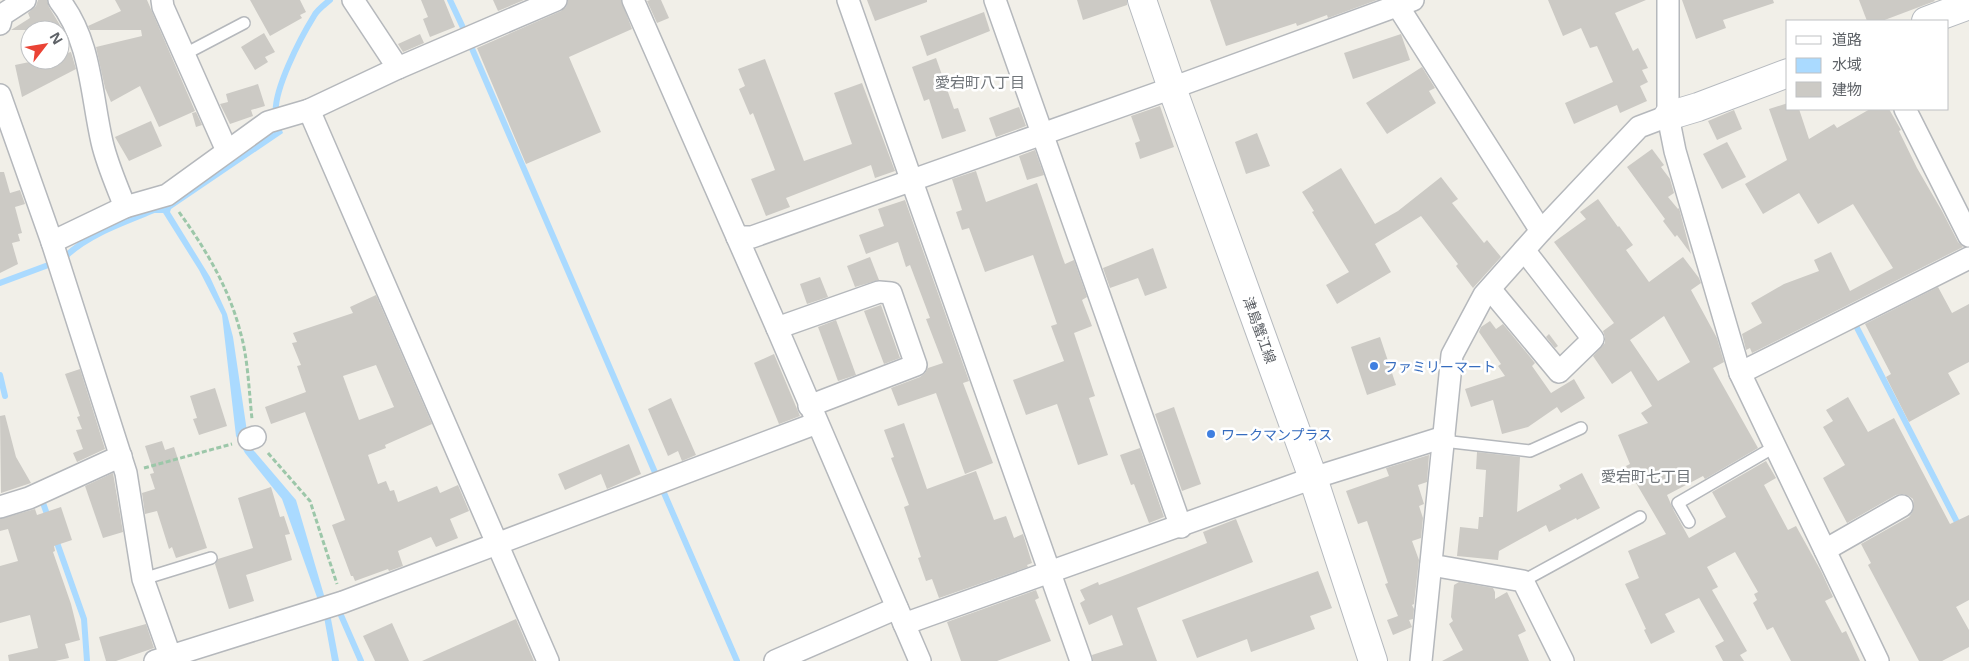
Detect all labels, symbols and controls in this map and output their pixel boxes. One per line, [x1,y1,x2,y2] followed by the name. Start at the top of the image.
[20,20,70,70] north arrow
[1786,20,1949,110] legend
[45,28,68,48] text: N
[1832,29,1862,49] text: 道路
[1832,54,1862,74] text: 水域
[935,72,1025,92] district label: 愛宕町八丁目
[1832,79,1862,99] text: 建物
[1239,294,1281,366] street label: 津島蟹江線
[1384,357,1496,376] place label: ファミリーマート
[1368,360,1380,372] marker: ファミリーマート
[1221,425,1332,444] place label: ワークマンプラス
[1205,428,1217,440] marker: ワークマンプラス
[1601,466,1691,486] district label: 愛宕町七丁目

